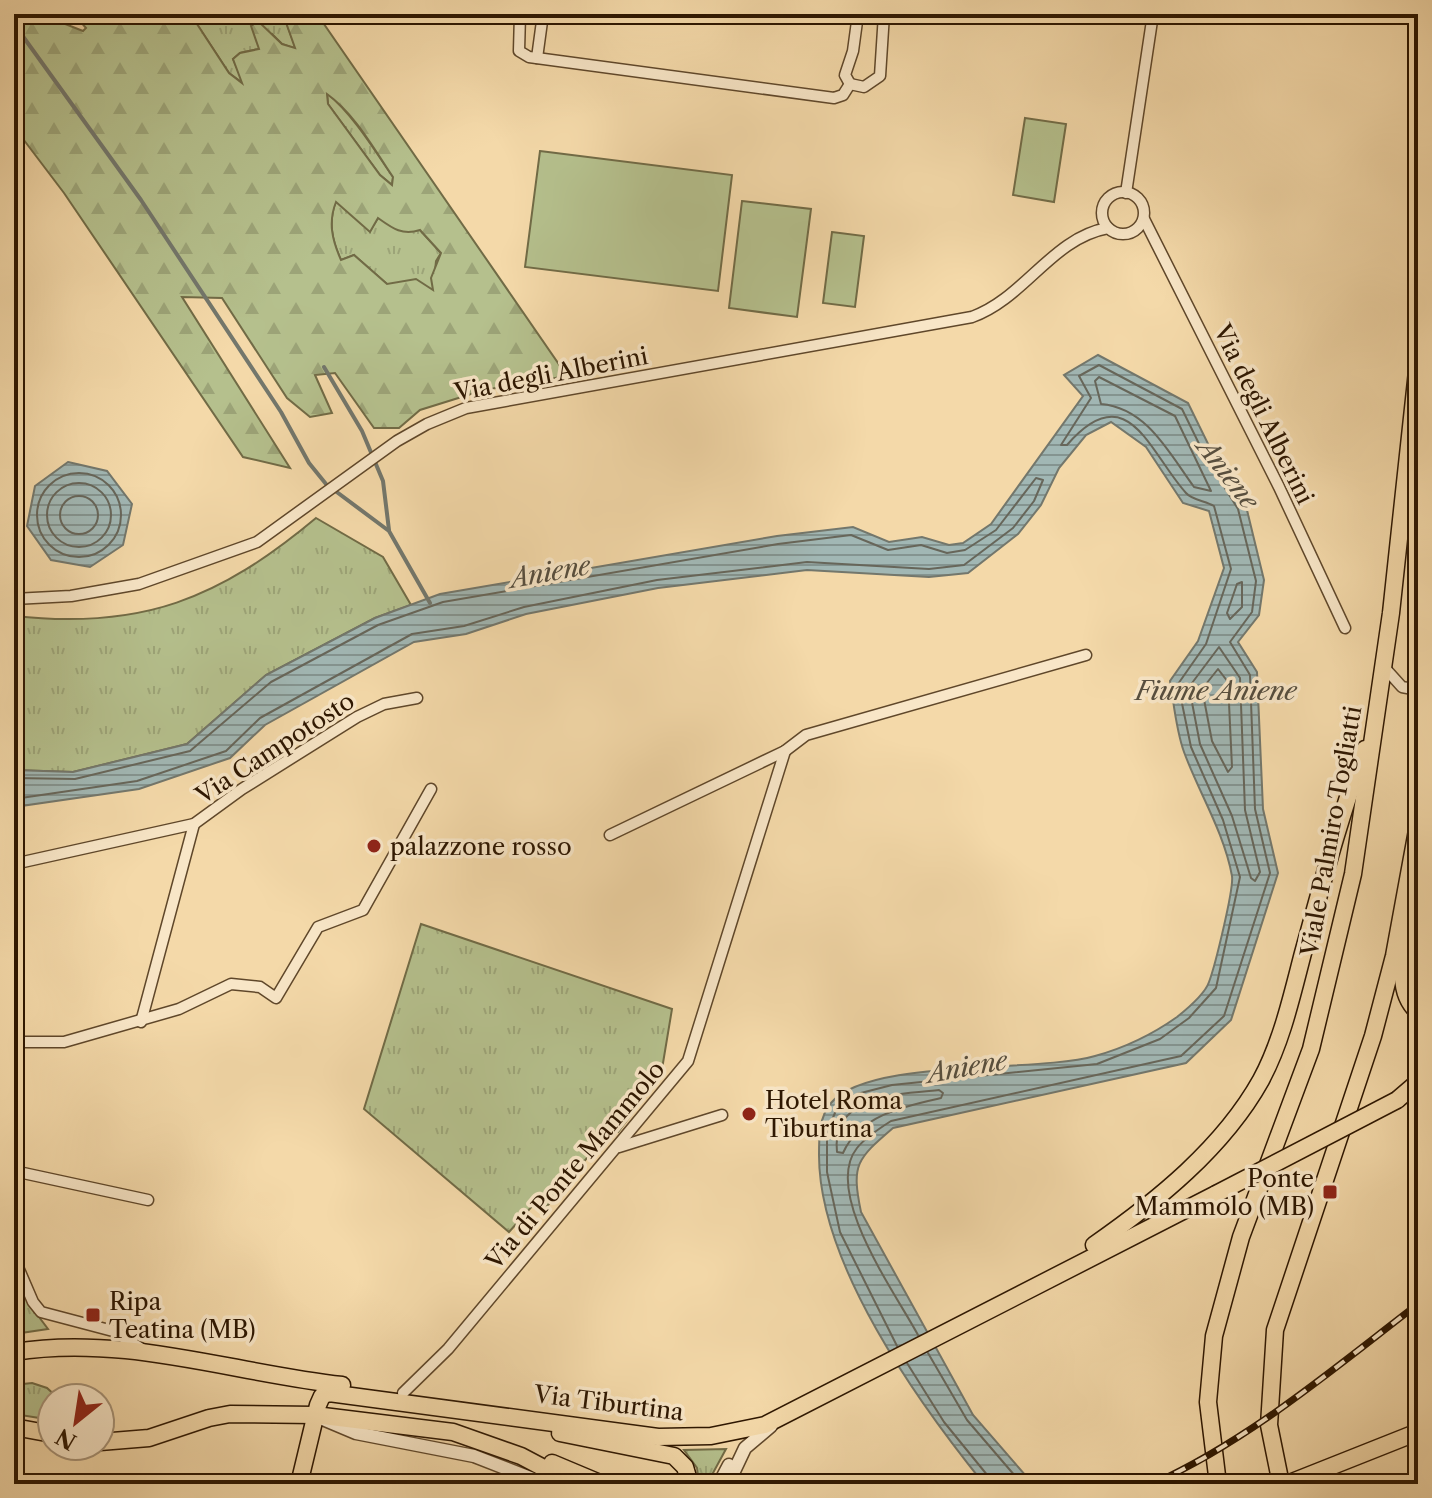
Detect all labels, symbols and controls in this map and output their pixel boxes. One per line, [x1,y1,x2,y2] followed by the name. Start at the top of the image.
[1207,318,1320,509] street label: Via degli Alberini
[451,341,650,407] street label: Via degli Alberini
[1188,429,1267,517] water label: Aniene
[503,549,594,596] water label: Aniene
[1133,675,1298,707] water label: Fiume Aniene
[189,686,360,811] street label: Via Campotosto
[1295,703,1367,960] street label: Viale Palmiro Togliatti
[390,832,572,861] place label: palazzone rosso
[365,837,383,855] marker: palazzone rosso
[920,1044,1011,1091] water label: Aniene
[479,1055,671,1276] street label: Via di Ponte Mammolo
[765,1086,903,1143] place label: Hotel Roma Tiburtina
[740,1105,758,1123] marker: Hotel Roma Tiburtina
[1134,1164,1314,1221] place label: Ponte Mammolo (MB)
[1321,1183,1339,1201] marker: Ponte Mammolo (MB)
[109,1287,256,1344] place label: Ripa Teatina (MB)
[84,1306,102,1324] marker: Ripa Teatina (MB)
[532,1379,686,1427] street label: Via Tiburtina
[36,1382,116,1462] north arrow
[51,1422,81,1455] text: N

